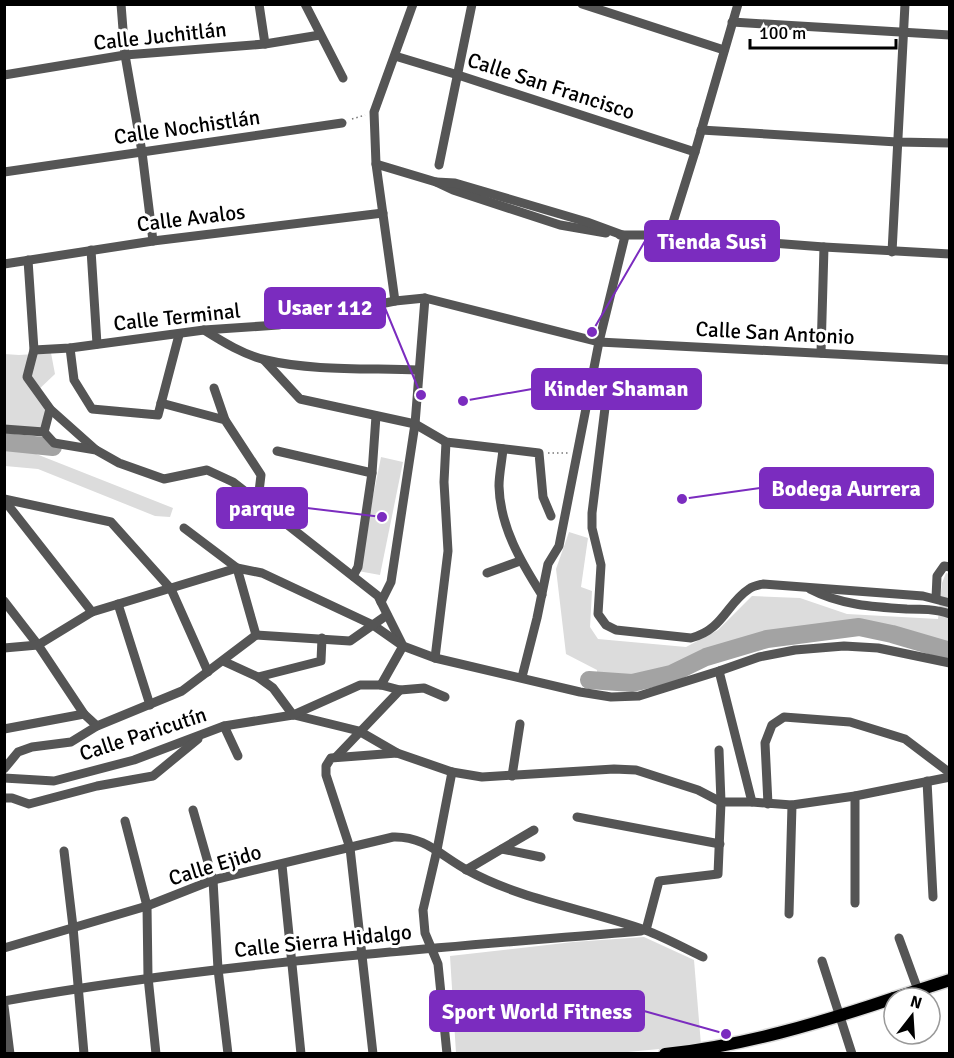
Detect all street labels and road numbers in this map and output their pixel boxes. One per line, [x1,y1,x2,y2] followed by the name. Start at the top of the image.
[92,16,228,56] street label: Calle Juchitlán
[464,47,638,125] street label: Calle San Francisco
[112,104,262,150] street label: Calle Nochistlán
[135,198,247,238] street label: Calle Avalos
[112,297,242,337] street label: Calle Terminal
[695,316,855,350] street label: Calle San Antonio
[76,701,210,767] street label: Calle Paricutín
[165,839,265,891] street label: Calle Ejido
[233,919,413,963] street label: Calle Sierra Hidalgo

